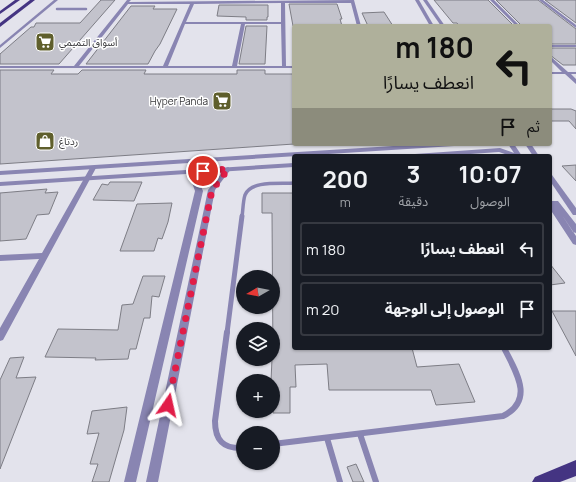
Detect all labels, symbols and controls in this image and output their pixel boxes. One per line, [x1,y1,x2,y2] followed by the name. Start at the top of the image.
[395,28,474,66] text: 180 m
[34,31,56,53] supermarket icon: أسواق التميمي
[59,35,118,50] place label: أسواق التميمي
[488,40,540,92] icon: left
[383,70,474,94] text: انعطف يسارًا
[211,90,233,112] supermarket icon: Hyper Panda
[150,94,208,108] place label: Hyper Panda
[497,116,519,138] icon: arrive
[527,116,540,137] text: ثم
[34,130,56,152] shop icon: ردتاغ
[59,134,78,149] place label: ردتاغ
[186,154,220,188] pin
[406,157,420,190] text: 3
[459,157,522,190] text: 10:07
[192,160,214,182] icon: arrive
[322,162,368,195] text: 200
[399,192,428,210] text: دقيقة
[470,192,510,210] text: الوصول
[340,193,351,211] text: m
[420,238,504,259] text: انعطف يسارًا
[516,238,538,260] icon: left
[306,239,345,260] text: 180 m
[236,270,280,314] north arrow
[236,270,280,470] map controls
[385,298,504,319] text: الوصول إلى الوجهة
[516,298,538,320] icon: arrive
[306,299,339,320] text: 20 m
[236,322,280,366] button: layers
[236,374,280,418] button: +
[147,384,189,426] position arrow
[236,426,280,470] button: −

